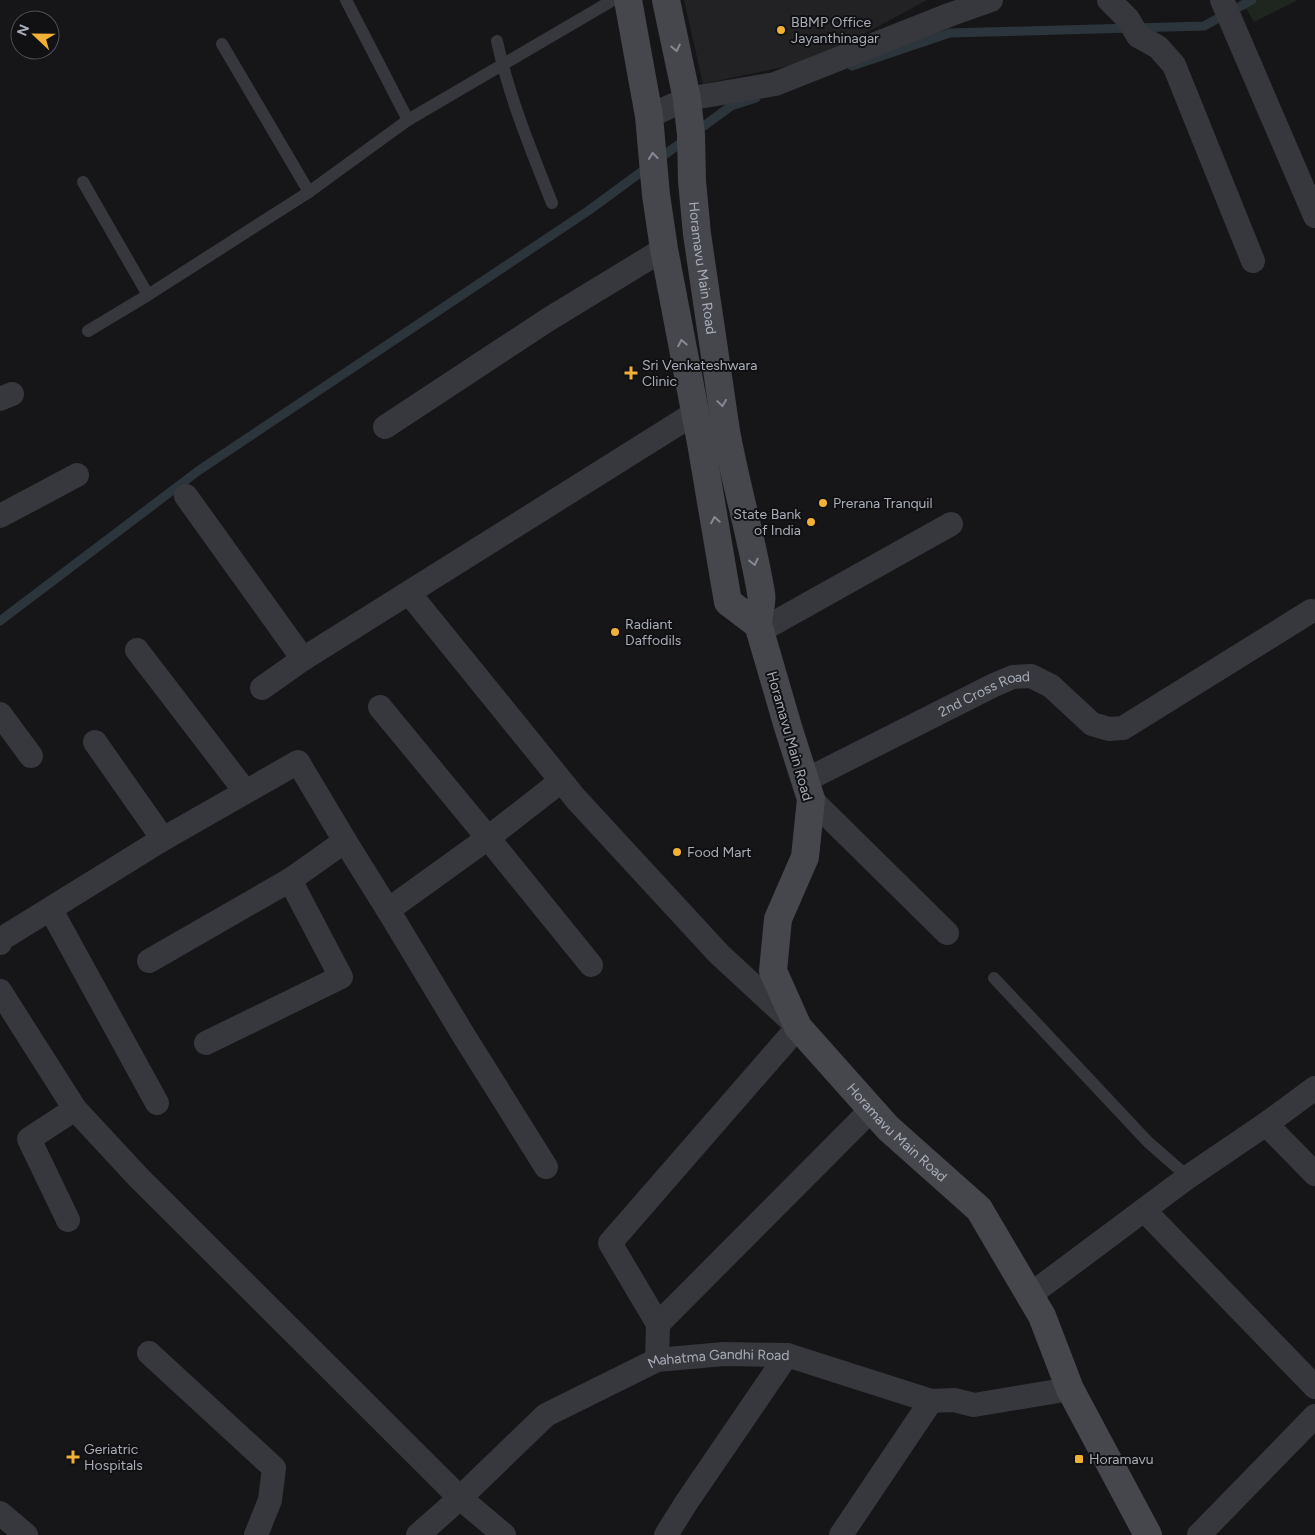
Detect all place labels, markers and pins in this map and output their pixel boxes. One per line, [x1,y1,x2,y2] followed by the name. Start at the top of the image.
[791,14,879,47] place label: BBMP Office Jayanthinagar
[775,24,787,36] marker: BBMP Office Jayanthinagar
[642,357,757,390] place label: Sri Venkateshwara Clinic
[624,366,638,380] marker: Sri Venkateshwara Clinic
[833,495,933,512] place label: Prerana Tranquil
[817,497,829,509] marker: Prerana Tranquil
[733,506,801,539] place label: State Bank of India
[805,516,817,528] marker: State Bank of India
[625,616,681,649] place label: Radiant Daffodils
[609,626,621,638] marker: Radiant Daffodils
[687,844,751,861] place label: Food Mart
[671,846,683,858] marker: Food Mart
[84,1441,143,1474] place label: Geriatric Hospitals
[66,1450,80,1464] marker: Geriatric Hospitals
[1089,1451,1154,1468] place label: Horamavu
[1073,1453,1085,1465] marker: Horamavu

